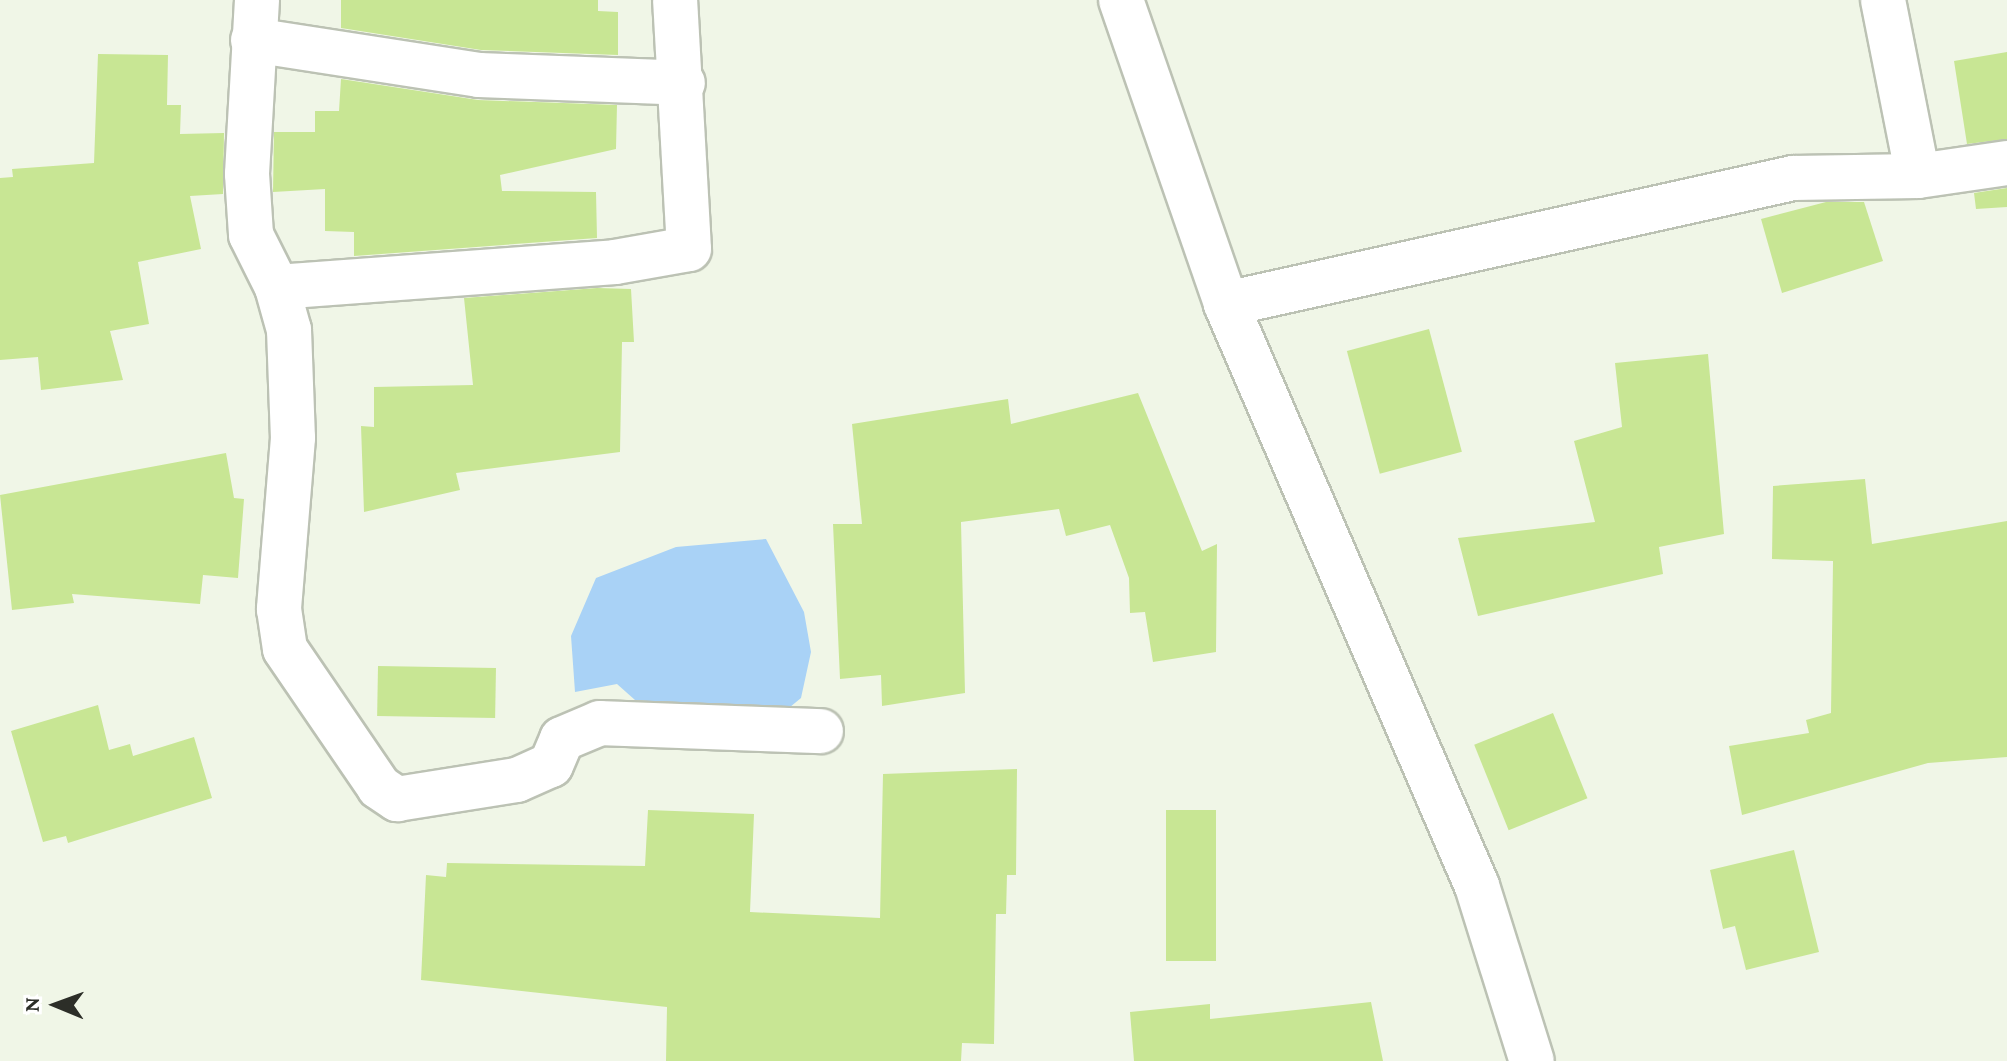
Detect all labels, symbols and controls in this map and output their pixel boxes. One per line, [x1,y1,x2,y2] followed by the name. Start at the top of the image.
[16,965,96,1045] north arrow
[19,997,44,1012] text: N

